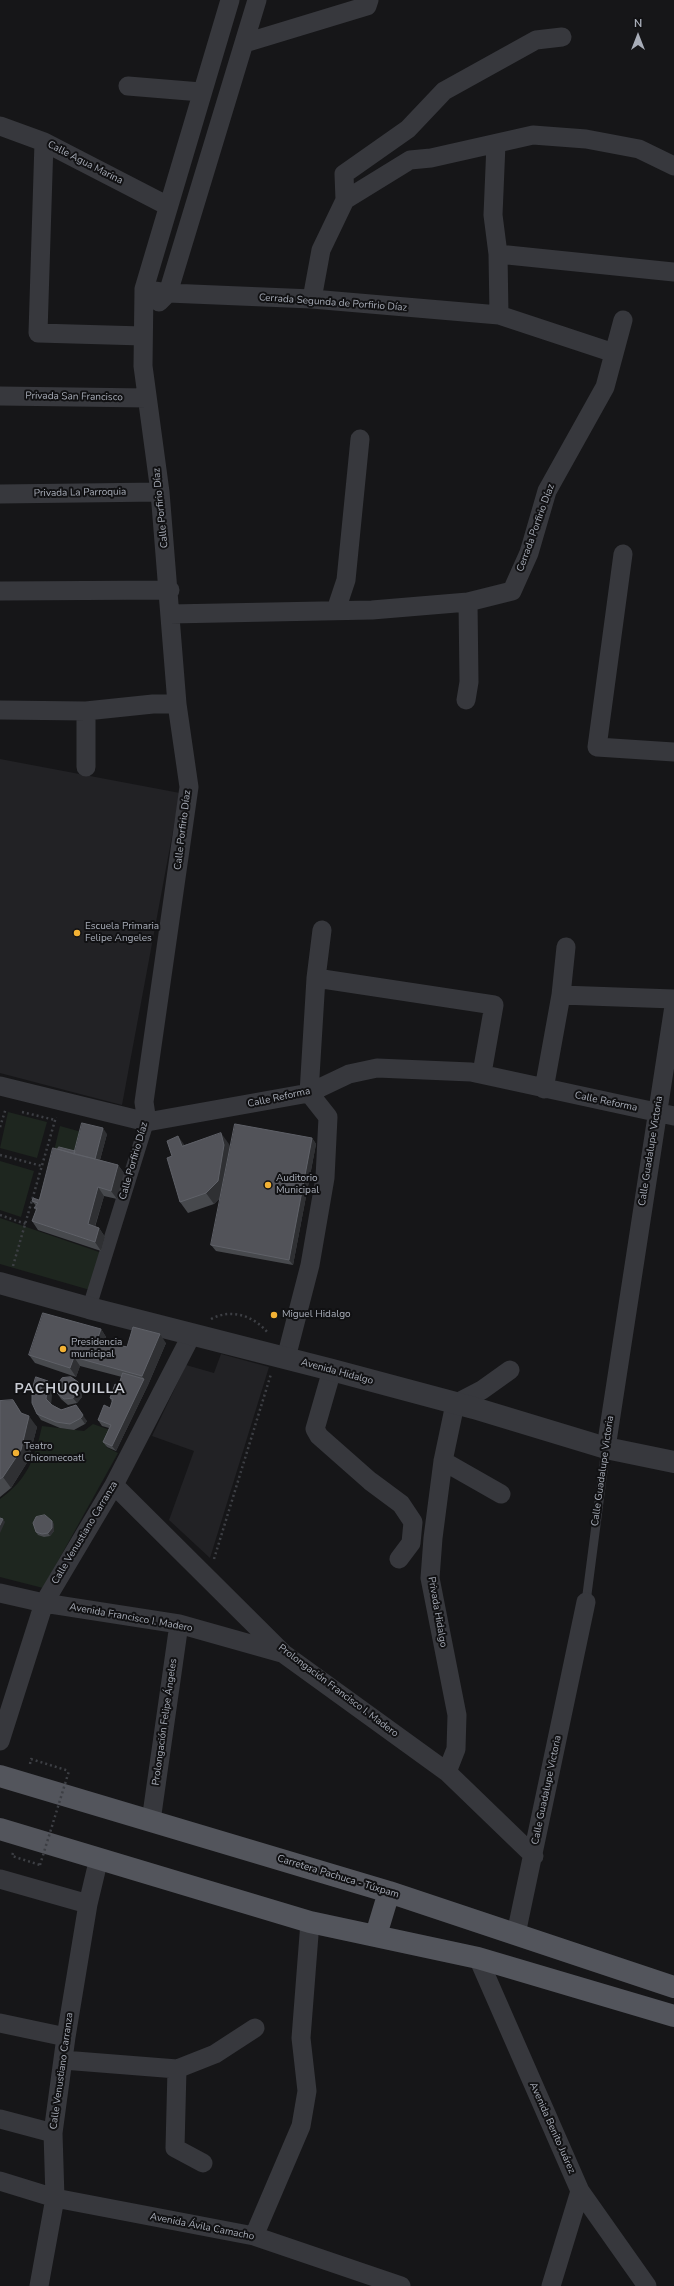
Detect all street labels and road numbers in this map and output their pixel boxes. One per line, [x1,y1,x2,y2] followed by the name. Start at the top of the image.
[45,139,125,187] street label: Calle Agua Marina
[258,292,408,314] street label: Cerrada Segunda de Porfirio Díaz
[25,390,123,404] street label: Privada San Francisco
[151,467,171,549] street label: Calle Porfirio Díaz
[515,482,557,574] street label: Cerrada Porfirio Díaz
[34,486,126,500] street label: Privada La Parroquia
[172,789,194,871] street label: Calle Porfirio Díaz
[247,1086,311,1110] street label: Calle Reforma
[574,1090,638,1114] street label: Calle Reforma
[636,1095,666,1207] street label: Calle Guadalupe Victoria
[117,1121,151,1201] street label: Calle Porfirio Díaz
[299,1357,375,1387] street label: Avenida Hidalgo
[589,1415,617,1527] street label: Calle Guadalupe Victoria
[49,1479,121,1587] street label: Calle Venustiano Carranza
[425,1576,449,1648] street label: Privada Hidalgo
[68,1601,194,1635] street label: Avenida Francisco I. Madero
[276,1642,400,1740] street label: Prolongación Francisco I. Madero
[150,1658,180,1786] street label: Prolongación Felipe Ángeles
[530,1734,564,1846] street label: Calle Guadalupe Victoria
[276,1853,400,1901] street label: Carretera Pachuca - Túxpam
[48,2012,76,2130] street label: Calle Venustiano Carranza
[527,2081,577,2175] street label: Avenida Benito Juárez
[149,2211,255,2243] street label: Avenida Ávila Camacho

